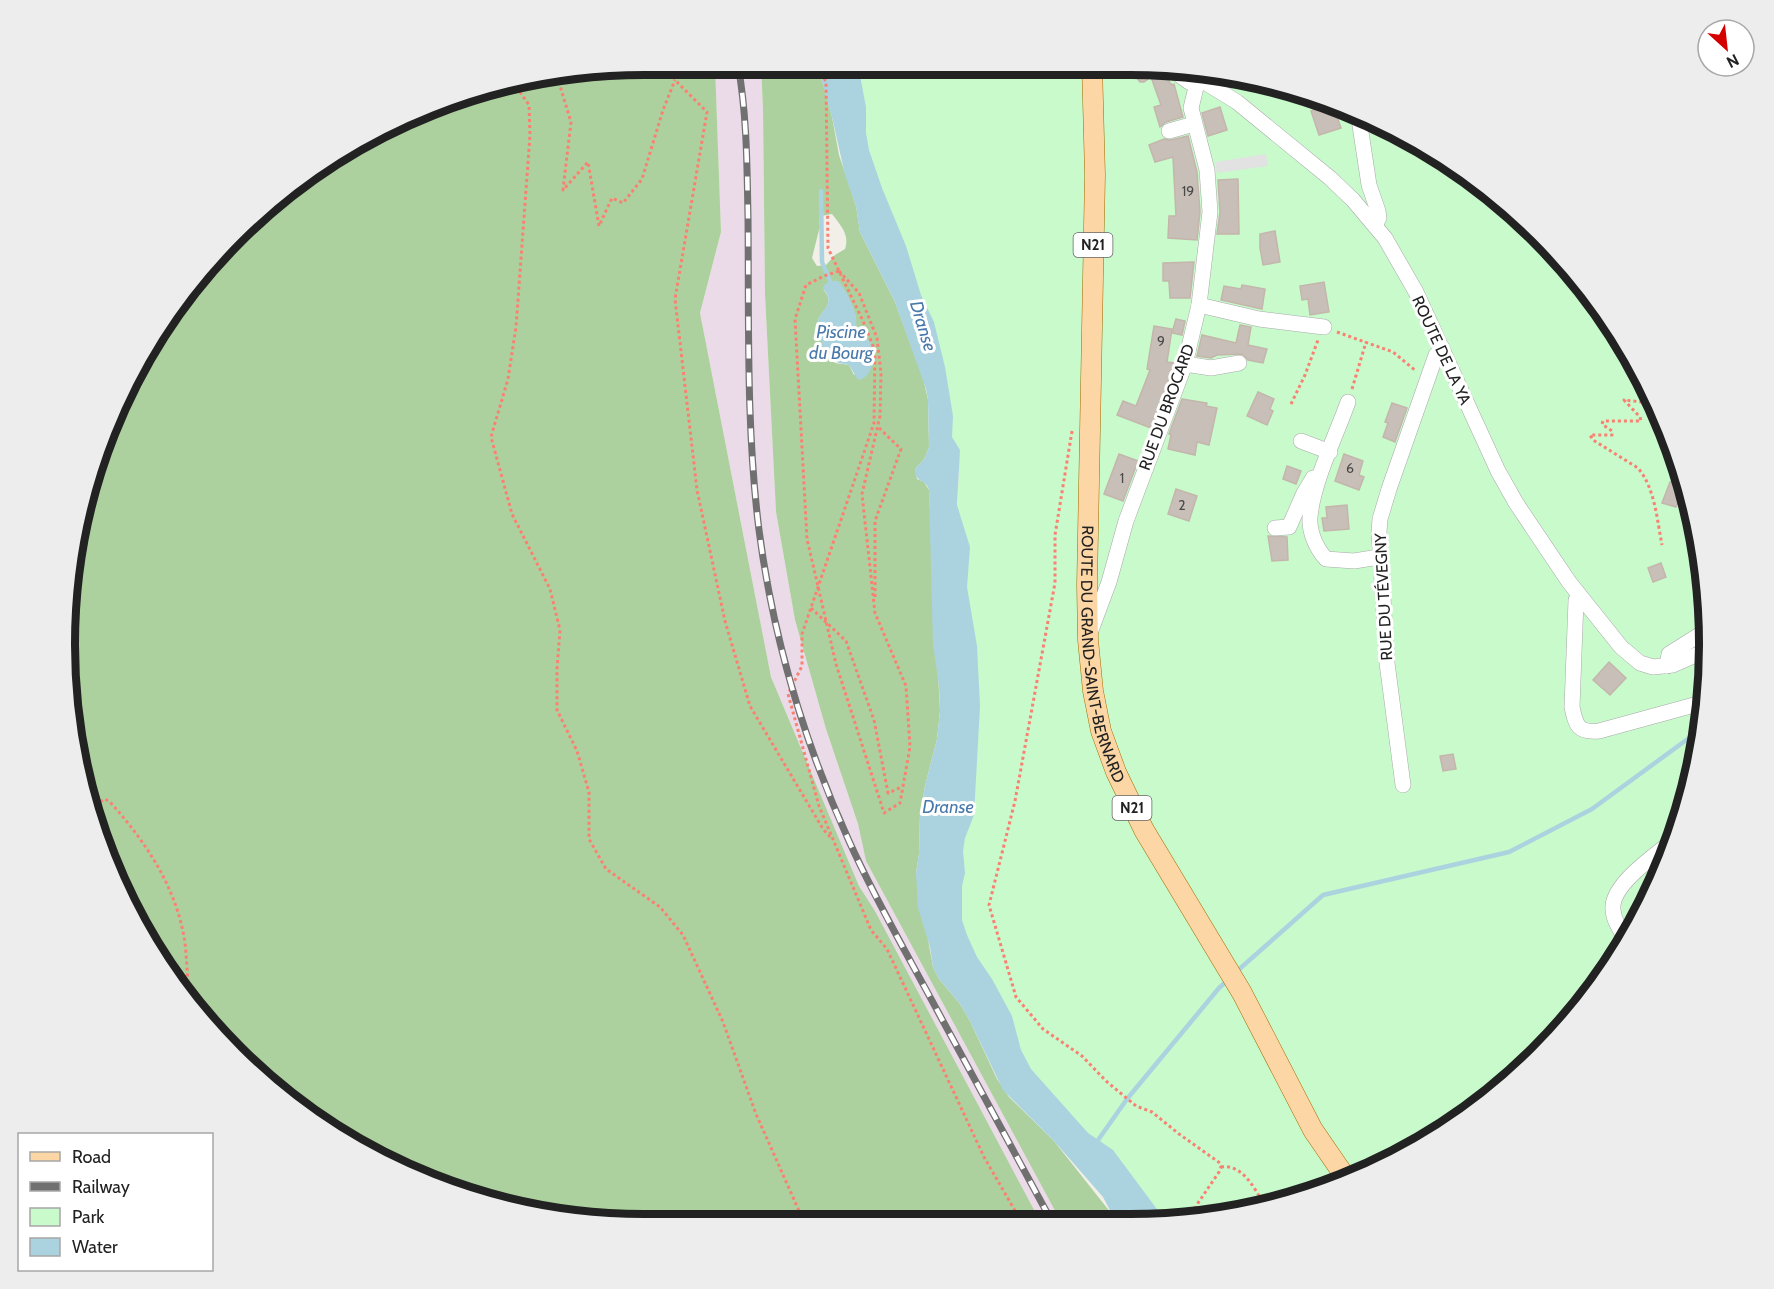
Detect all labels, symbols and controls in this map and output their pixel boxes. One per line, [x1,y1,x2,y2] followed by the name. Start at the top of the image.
[1696,18,1756,78] north arrow
[1723,50,1742,72] text: N
[1182,182,1194,200] house number: 19
[1074,233,1112,257] road number: N21
[1408,293,1475,408] street label: ROUTE DE LA YA
[905,298,941,354] water label: Dranse
[809,321,874,364] water label: Piscine du Bourg
[1157,332,1165,350] house number: 9
[1135,341,1198,473] street label: RUE DU BROCARD
[1346,459,1354,477] house number: 6
[1120,469,1124,487] house number: 1
[1178,496,1186,514] house number: 2
[1077,525,1129,786] street label: ROUTE DU GRAND-SAINT-BERNARD
[1371,532,1396,661] street label: RUE DU TÉVEGNY
[922,796,974,818] water label: Dranse
[1112,796,1152,820] road number: N21
[18,1133,213,1271] legend
[72,1146,111,1168] text: Road
[72,1176,130,1198] text: Railway
[72,1206,105,1228] text: Park
[72,1236,118,1258] text: Water

